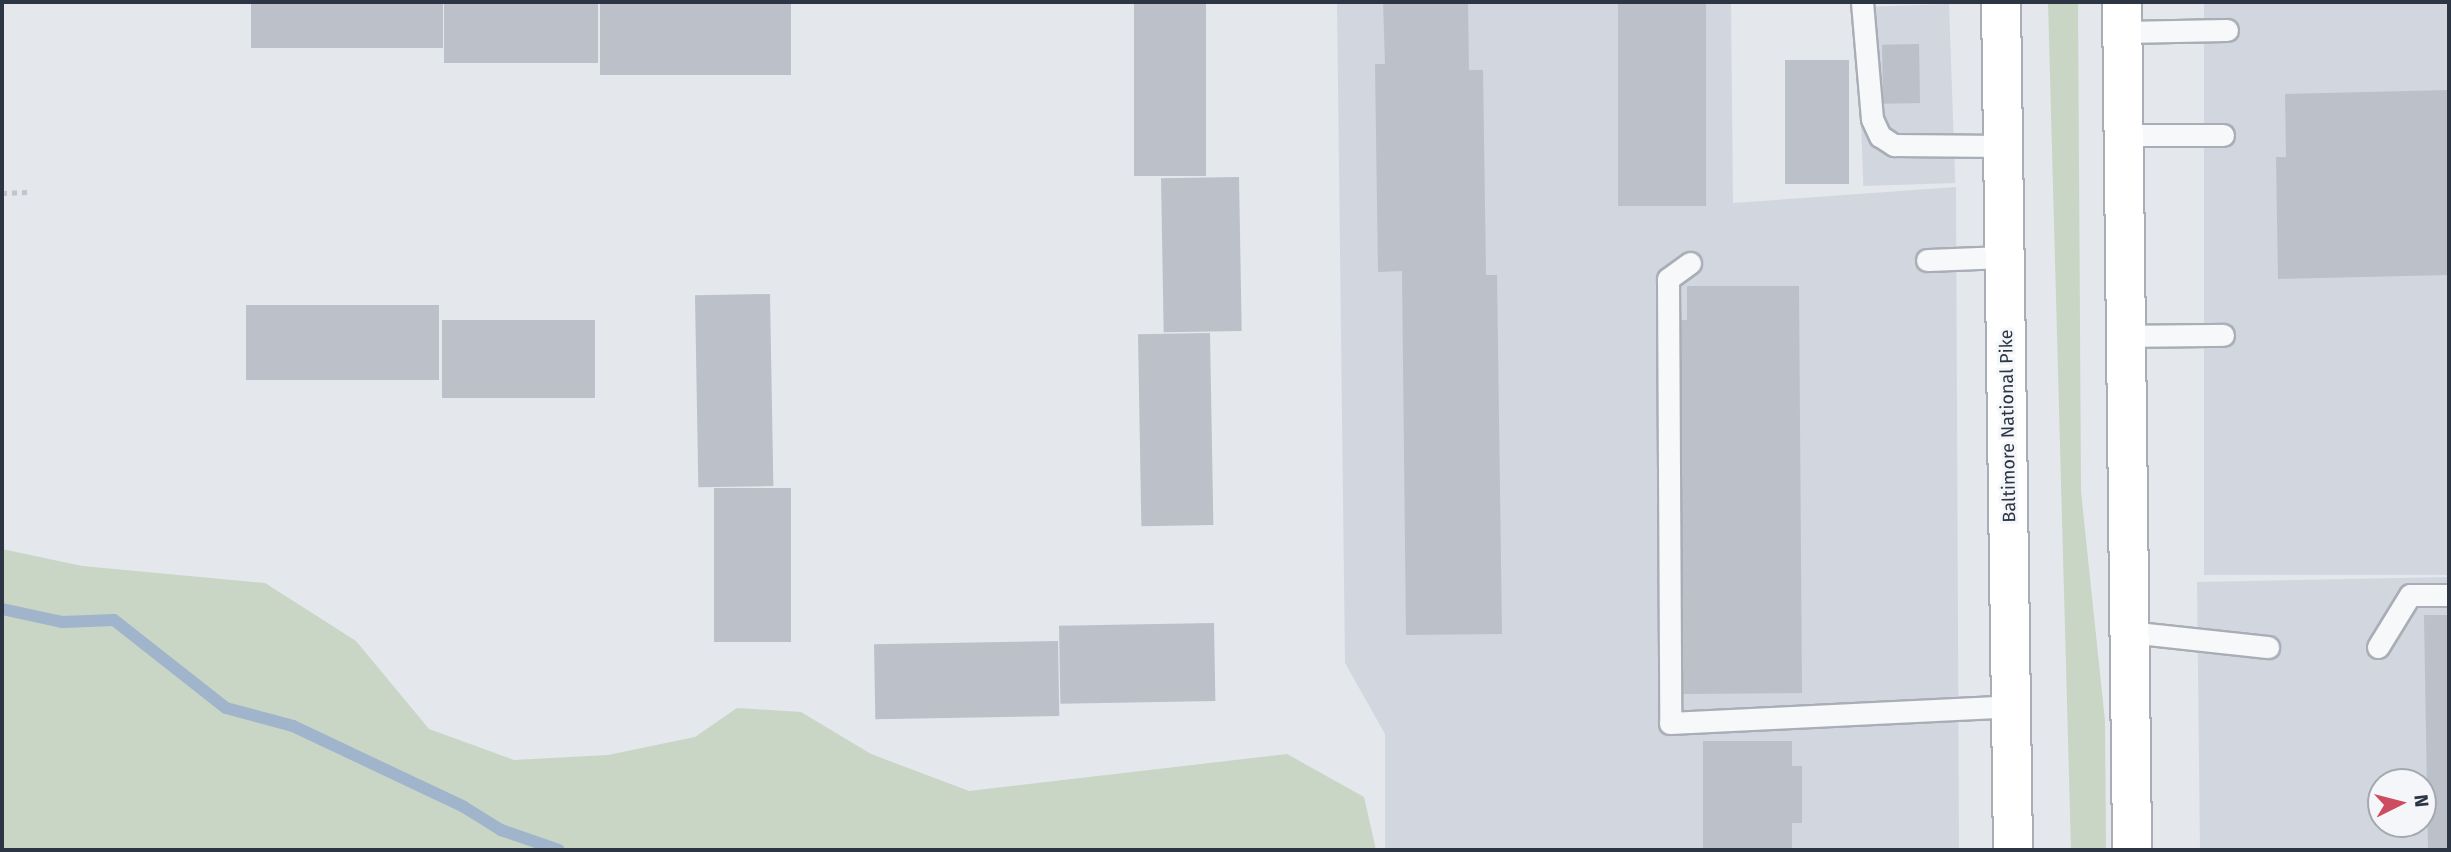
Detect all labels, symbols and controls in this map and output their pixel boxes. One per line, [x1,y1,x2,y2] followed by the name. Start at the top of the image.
[1996,329,2020,523] street label: Baltimore National Pike
[2367,768,2437,838] north arrow
[2409,793,2433,808] text: N

